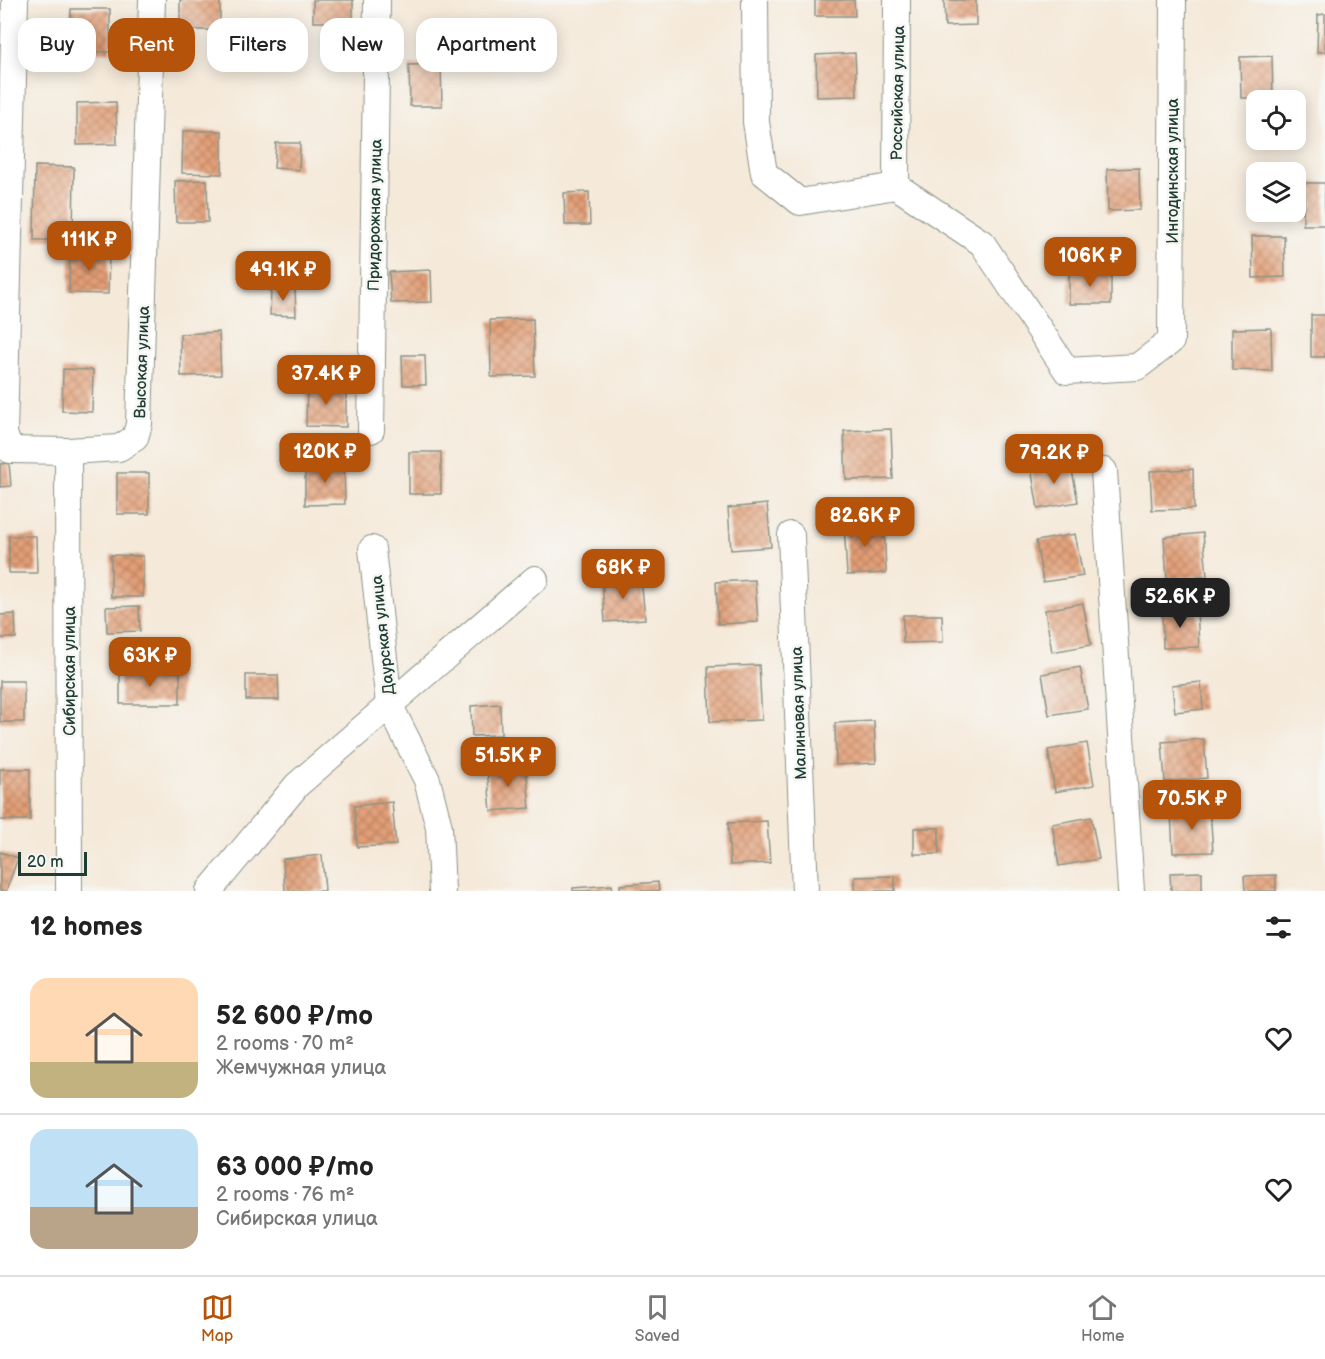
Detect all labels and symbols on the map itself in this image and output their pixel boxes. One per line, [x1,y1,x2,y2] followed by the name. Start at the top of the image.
[888,25,909,161] street label: Российская улица
[1164,98,1183,244] street label: Ингодинская улица
[365,138,386,291] street label: Придорожная улица
[40,221,138,272] pin: 111K ₽
[1041,237,1139,288] pin: 106K ₽
[228,251,338,302] pin: 49.1K ₽
[131,305,154,419] street label: Высокая улица
[271,355,381,406] pin: 37.4K ₽
[276,433,374,484] pin: 120K ₽
[999,434,1109,485] pin: 79.2K ₽
[810,497,920,548] pin: 82.6K ₽
[581,549,665,600] pin: 68K ₽
[368,574,399,696] street label: Даурская улица
[1125,578,1235,629] pin: 52.6K ₽
[61,606,80,736] street label: Сибирская улица
[108,637,192,688] pin: 63K ₽
[788,645,811,780] street label: Малиновая улица
[453,737,563,788] pin: 51.5K ₽
[1137,780,1247,831] pin: 70.5K ₽
[18,849,87,876] scale bar

